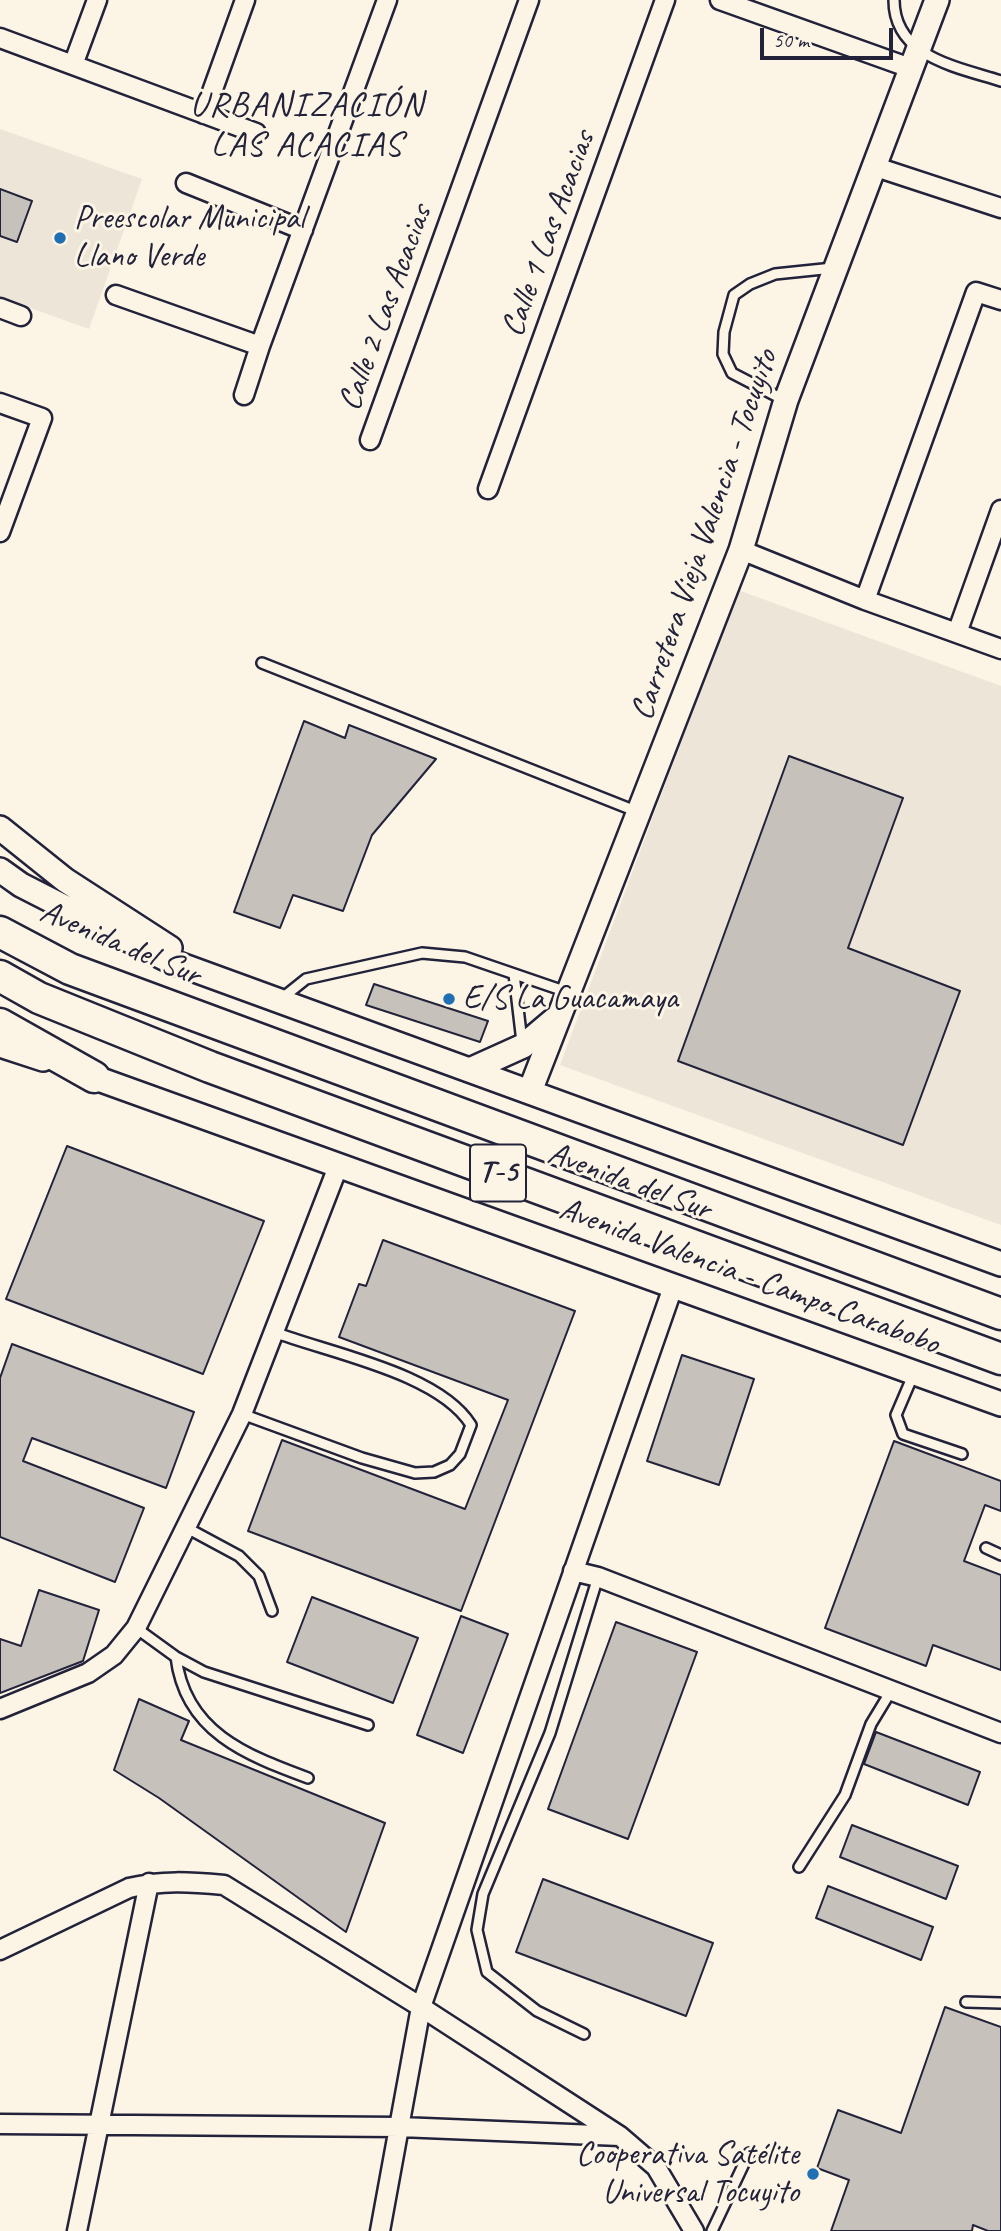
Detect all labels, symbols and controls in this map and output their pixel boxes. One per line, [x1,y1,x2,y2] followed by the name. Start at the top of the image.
[763,14,896,58] scale bar
[773,27,809,53] text: 50 m
[193,85,421,167] district label: URBANIZACIÓN LAS ACACIAS
[494,126,604,342] street label: Calle 1 Las Acacias
[74,199,305,277] place label: Preescolar Municipal Llano Verde
[331,200,441,416] street label: Calle 2 Las Acacias
[52,230,68,246] marker: Preescolar Municipal Llano Verde
[623,345,787,725] street label: Carretera Vieja Valencia - Tocuyito
[34,893,206,995] street label: Avenida del Sur
[463,979,678,1019] place label: E/S La Guacamaya
[441,991,457,1007] marker: E/S La Guacamaya
[542,1134,716,1230] street label: Avenida del Sur
[470,1144,526,1202] road number: T-5
[554,1190,944,1364] street label: Avenida Valencia - Campo Carabobo
[576,2135,799,2213] place label: Cooperativa Satélite Universal Tocuyito
[805,2166,821,2182] marker: Cooperativa Satélite Universal Tocuyito

